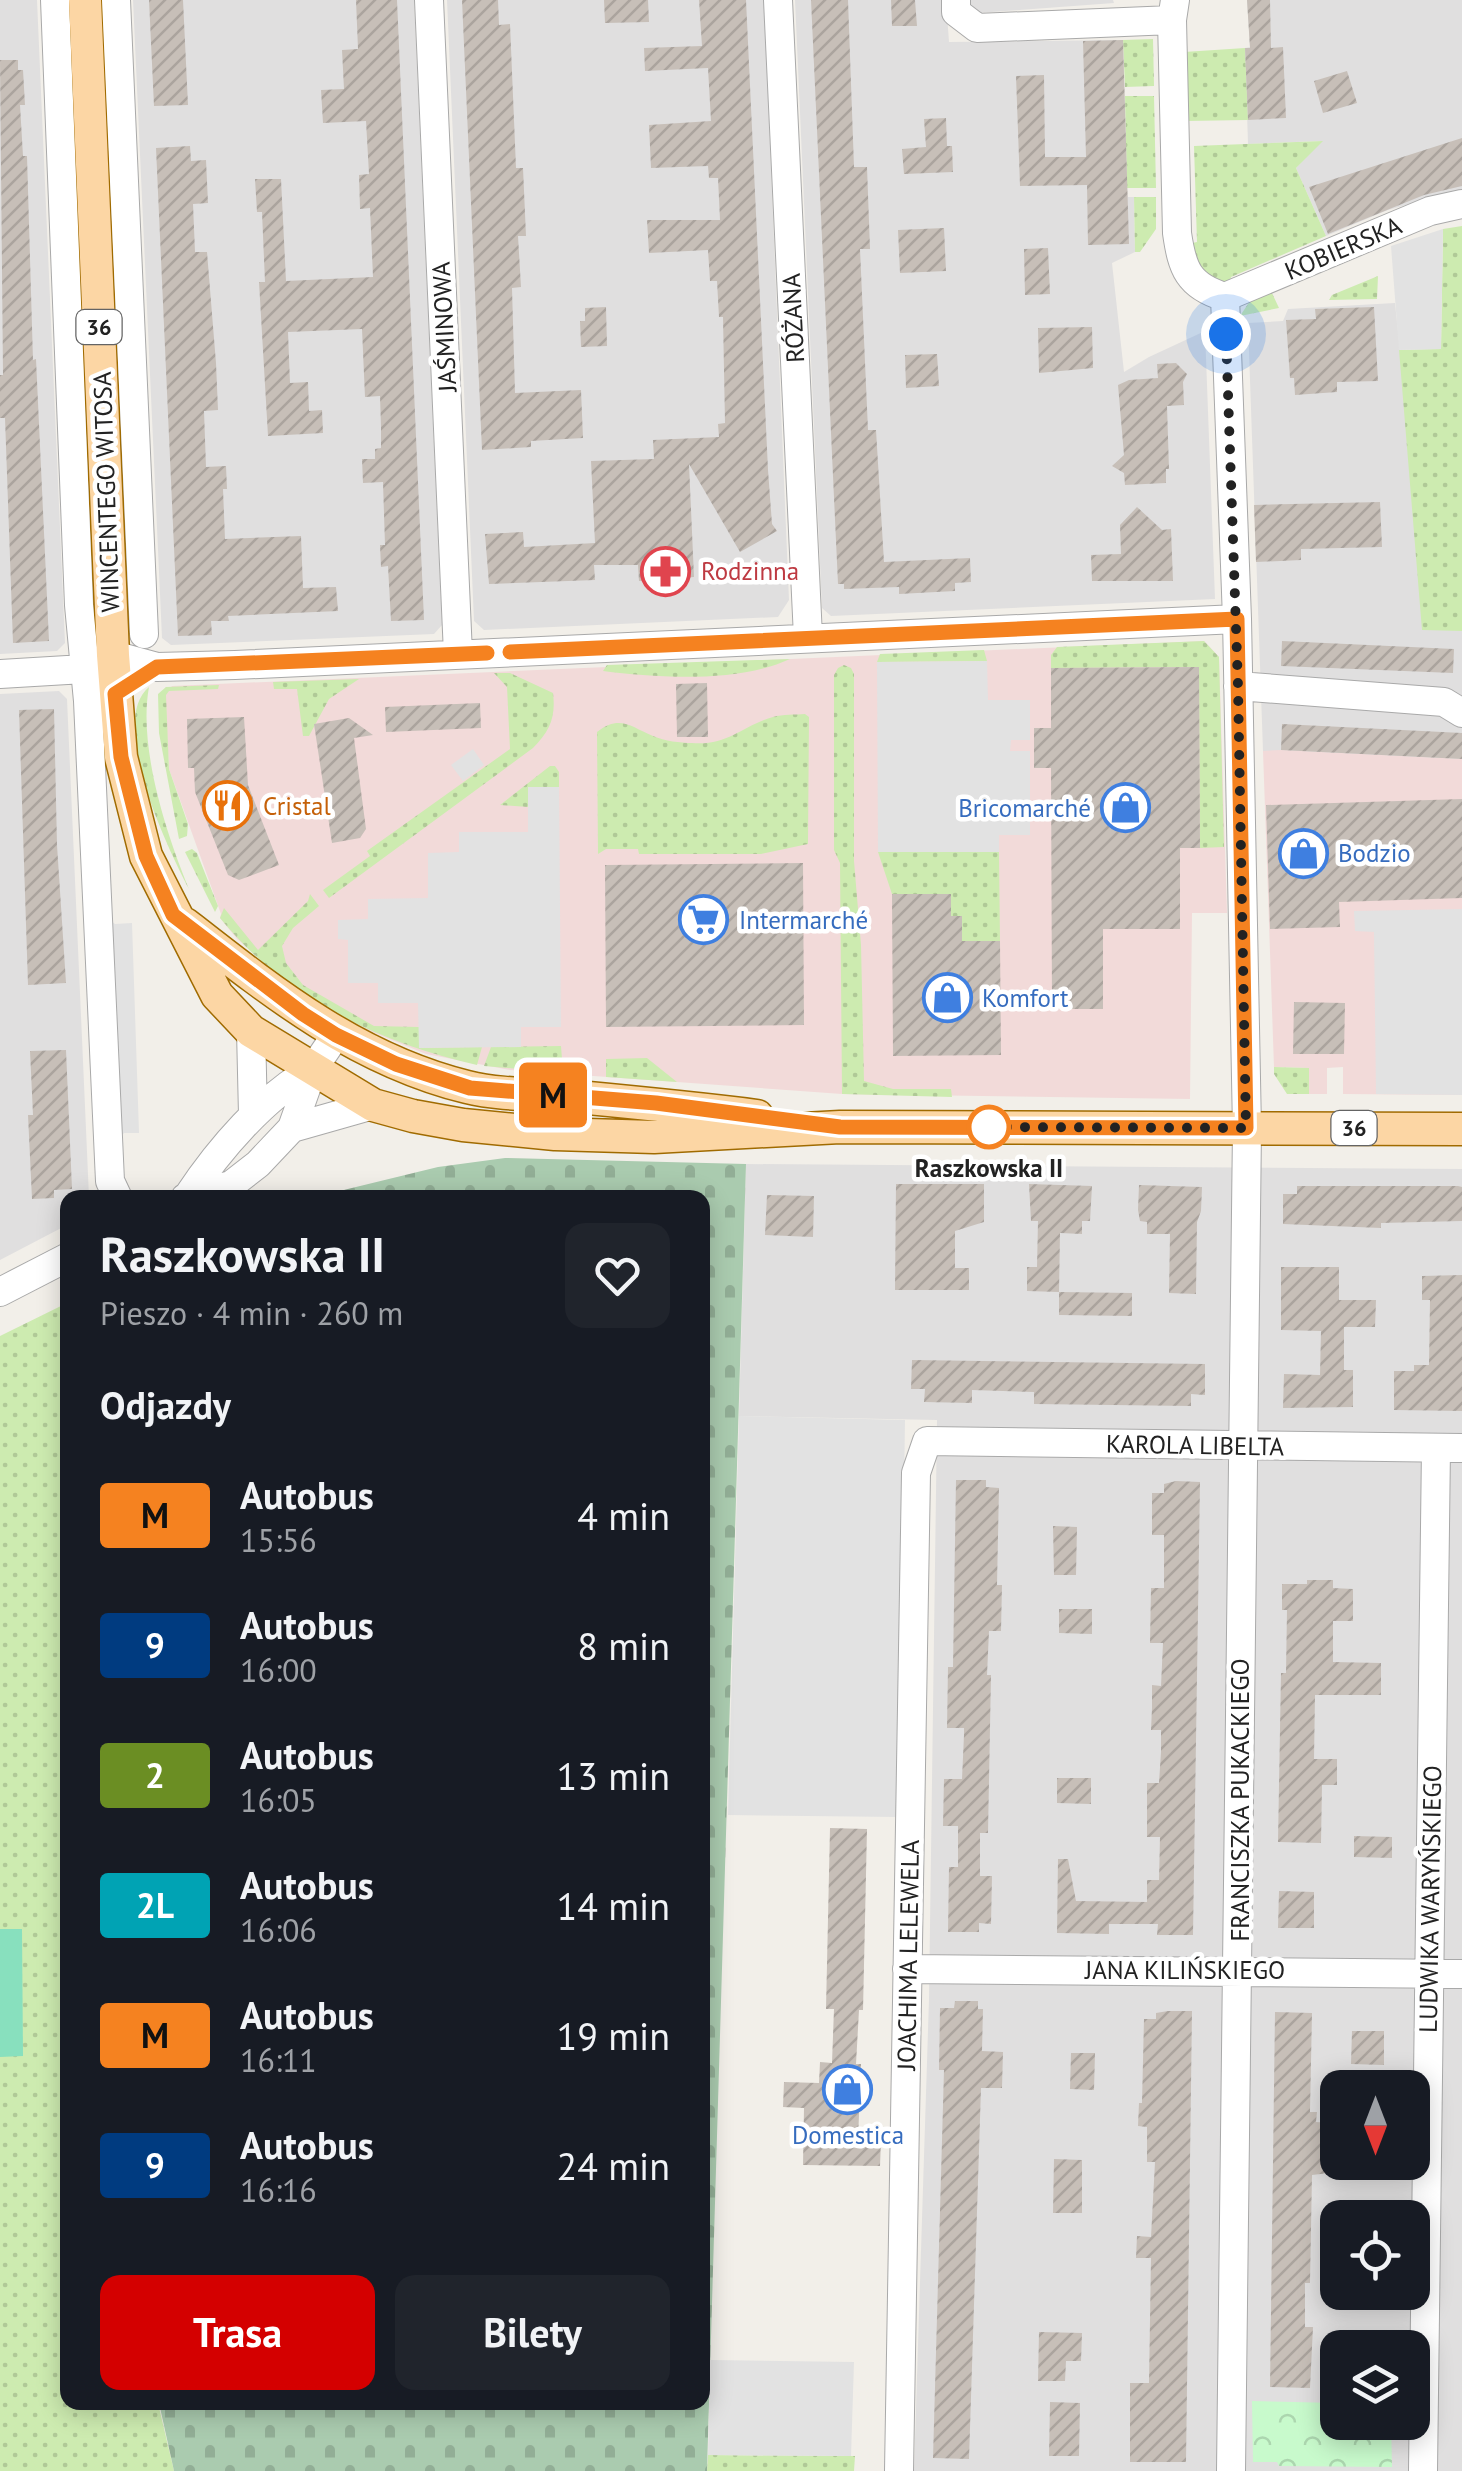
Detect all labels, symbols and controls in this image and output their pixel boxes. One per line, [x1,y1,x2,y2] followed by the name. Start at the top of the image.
[1280,209,1407,287] street label: KOBIERSKA
[425,261,463,394] street label: JAŚMINOWA
[775,272,811,364] street label: RÓŻANA
[1201,309,1251,359] your location
[76,310,122,344] road number: 36
[86,371,126,613] street label: WINCENTEGO WITOSA
[640,545,692,597] pharmacy icon: Rodzinna
[701,555,799,587] place label: Rodzinna
[202,780,254,832] restaurant icon: Cristal
[1100,782,1152,834] shop icon: Bricomarché
[263,790,331,822] place label: Cristal
[958,792,1091,824] place label: Bricomarché
[1277,827,1329,879] shop icon: Bodzio
[1338,837,1411,869] place label: Bodzio
[678,894,730,946] supermarket icon: Intermarché
[739,904,868,936] place label: Intermarché
[921,972,973,1024] shop icon: Komfort
[982,982,1069,1014] place label: Komfort
[520,1062,586,1128] line badge: M
[539,1072,567,1118] text: M
[968,1106,1010,1148] marker: Raszkowska II
[1332,1111,1376,1145] road number: 36
[915,1152,1063,1184] place label: Raszkowska II
[100,1223,385,1285] text: Raszkowska II
[565,1223,670,1328] button: heart
[100,1292,403,1334] text: Pieszo · 4 min · 260 m
[100,1380,231,1429] text: Odjazdy
[1106,1427,1285,1463] street label: KAROLA LIBELTA
[240,1470,374,1519] text: Autobus
[577,1491,670,1540] text: 4 min
[141,1492,169,1538] text: M
[240,1519,317,1561] text: 15:56
[240,1600,374,1649] text: Autobus
[577,1621,670,1670] text: 8 min
[145,1622,165,1668] text: 9
[240,1649,317,1691] text: 16:00
[1224,1658,1256,1942] street label: FRANCISZKA PUKACKIEGO
[240,1730,374,1779] text: Autobus
[557,1751,670,1800] text: 13 min
[145,1752,165,1798] text: 2
[1412,1765,1448,2033] street label: LUDWIKA WARYŃSKIEGO
[240,1779,317,1821] text: 16:05
[890,1839,926,2072] street label: JOACHIMA LELEWELA
[240,1860,374,1909] text: Autobus
[557,1881,670,1930] text: 14 min
[136,1882,174,1928] text: 2L
[240,1909,317,1951] text: 16:06
[1084,1954,1285,1986] street label: JANA KILIŃSKIEGO
[240,1990,374,2039] text: Autobus
[557,2011,670,2060] text: 19 min
[141,2012,169,2058] text: M
[240,2039,317,2081] text: 16:11
[822,2063,874,2115] shop icon: Domestica
[1320,2070,1430,2180] north arrow
[1320,2070,1430,2440] map controls
[792,2119,904,2151] place label: Domestica
[240,2120,374,2169] text: Autobus
[557,2141,670,2190] text: 24 min
[145,2142,165,2188] text: 9
[240,2169,317,2211] text: 16:16
[1320,2200,1430,2310] button: locate
[100,2275,375,2390] button: Trasa
[395,2275,670,2390] button: Bilety
[1320,2330,1430,2440] button: layers

